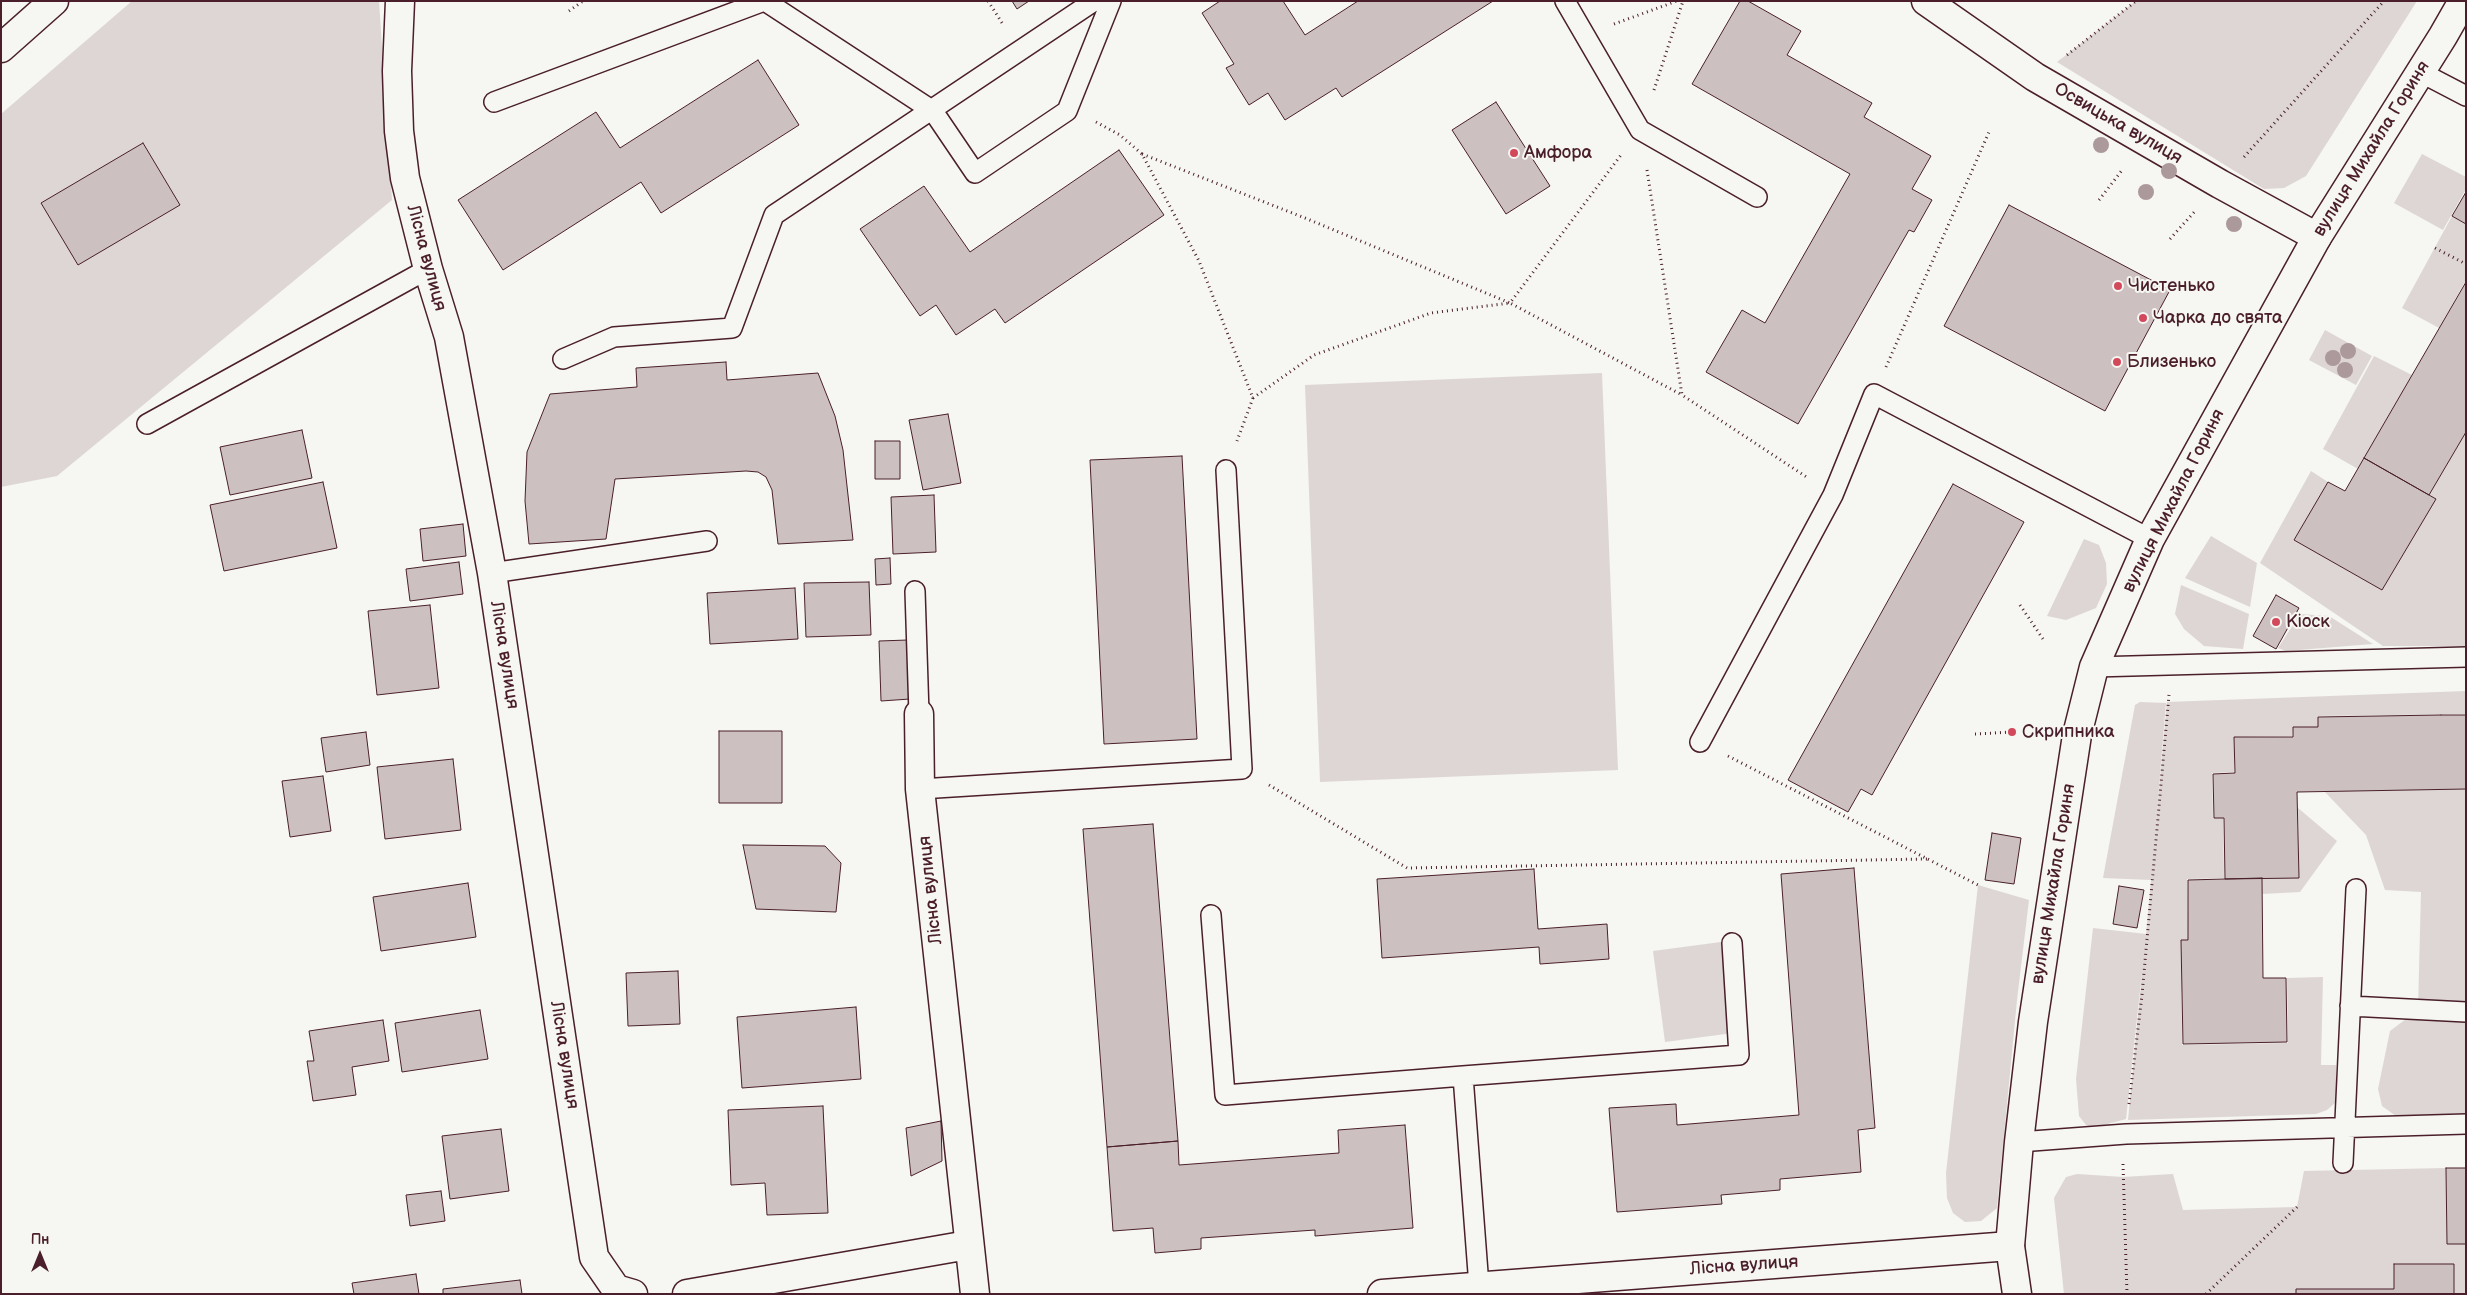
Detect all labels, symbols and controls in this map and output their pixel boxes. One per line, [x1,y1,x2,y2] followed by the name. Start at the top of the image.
[2309,57,2435,241] street label: вулиця Михайла Гориня
[2050,79,2186,169] street label: Освицька вулиця
[1524,142,1592,164] place label: Амфора
[1508,147,1520,159] marker: Амфора
[401,203,451,313] street label: Лісна вулиця
[2128,275,2215,297] place label: Чистенько
[2112,280,2124,292] marker: Чистенько
[2153,307,2283,329] place label: Чарка до свята
[2137,312,2149,324] marker: Чарка до свята
[2127,351,2216,373] place label: Близенько
[2111,356,2123,368] marker: Близенько
[2118,406,2230,596] street label: вулиця Михайла Гориня
[485,599,523,711] street label: Лісна вулиця
[2286,611,2330,633] place label: Кіоск
[2270,616,2282,628] marker: Кіоск
[2022,721,2115,743] place label: Скрипника
[2006,726,2018,738] marker: Скрипника
[2027,782,2081,986] street label: вулиця Михайла Гориня
[915,835,947,945] street label: Лісна вулиця
[545,999,583,1111] street label: Лісна вулиця
[15,1230,65,1280] north arrow
[31,1231,49,1248] text: Пн
[1689,1251,1799,1281] street label: Лісна вулиця

